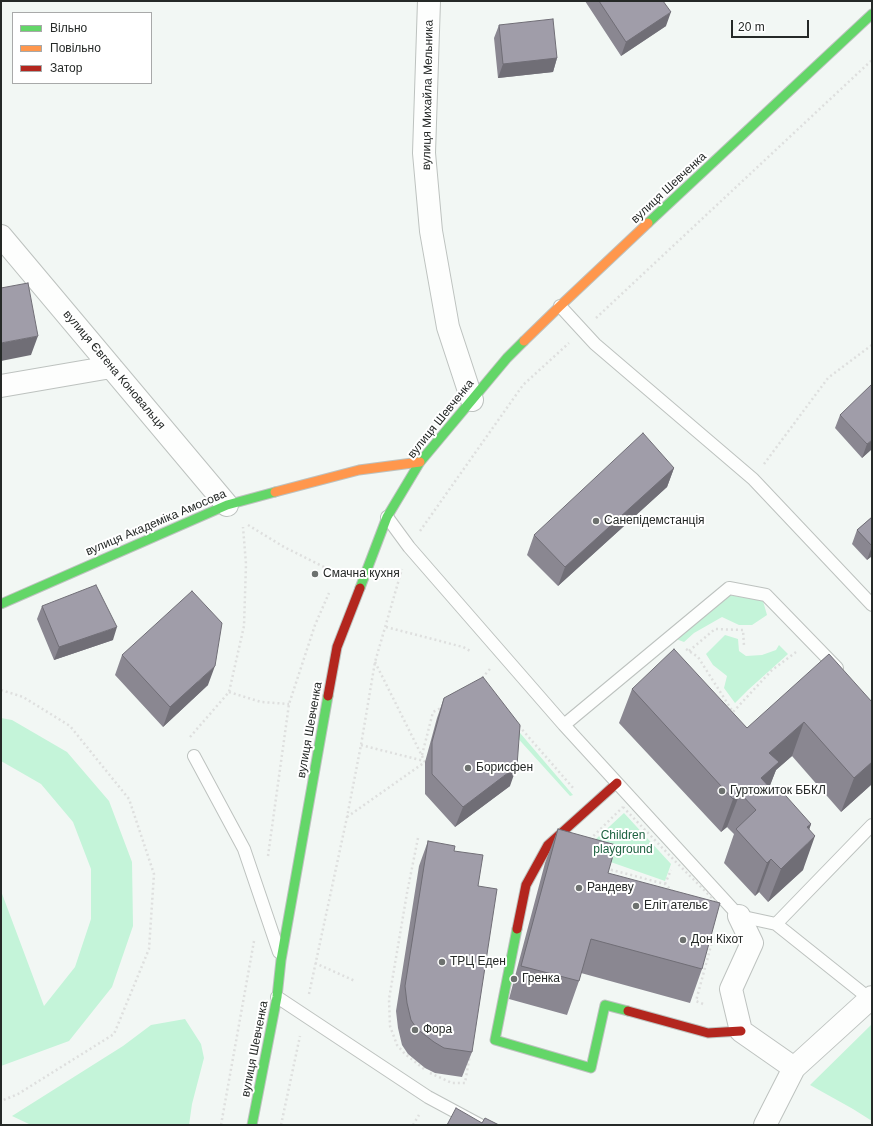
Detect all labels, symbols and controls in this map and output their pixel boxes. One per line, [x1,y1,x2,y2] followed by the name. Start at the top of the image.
[12,12,152,84] legend
[733,12,811,38] scale bar
[419,20,437,170] street label: вулиця Михайла Мельника
[738,20,765,34] text: 20 m
[50,21,87,35] text: Вільно
[50,41,101,55] text: Повільно
[50,61,82,75] text: Затор
[628,149,710,227] street label: вулиця Шевченка
[60,307,168,433] street label: вулиця Євгена Коновальця
[405,377,477,461] street label: вулиця Шевченка
[84,487,228,559] street label: вулиця Академіка Амосова
[604,514,705,528] place label: Санепідемстанція
[591,516,601,526] marker: Санепідемстанція
[323,567,400,581] place label: Смачна кухня
[310,569,320,579] marker: Смачна кухня
[294,681,326,779] street label: вулиця Шевченка
[476,761,533,775] place label: Борисфен
[463,763,473,773] marker: Борисфен
[730,784,826,798] place label: Гуртожиток ББКЛ
[717,786,727,796] marker: Гуртожиток ББКЛ
[593,829,653,857] park label: Children playground
[587,881,634,895] place label: Рандеву
[574,883,584,893] marker: Рандеву
[644,899,708,913] place label: Еліт ательє
[631,901,641,911] marker: Еліт ательє
[691,933,743,947] place label: Дон Кіхот
[678,935,688,945] marker: Дон Кіхот
[450,955,506,969] place label: ТРЦ Еден
[437,957,447,967] marker: ТРЦ Еден
[522,972,560,986] place label: Гренка
[509,974,519,984] marker: Гренка
[239,1000,271,1098] street label: вулиця Шевченка
[423,1023,452,1037] place label: Фора
[410,1025,420,1035] marker: Фора

